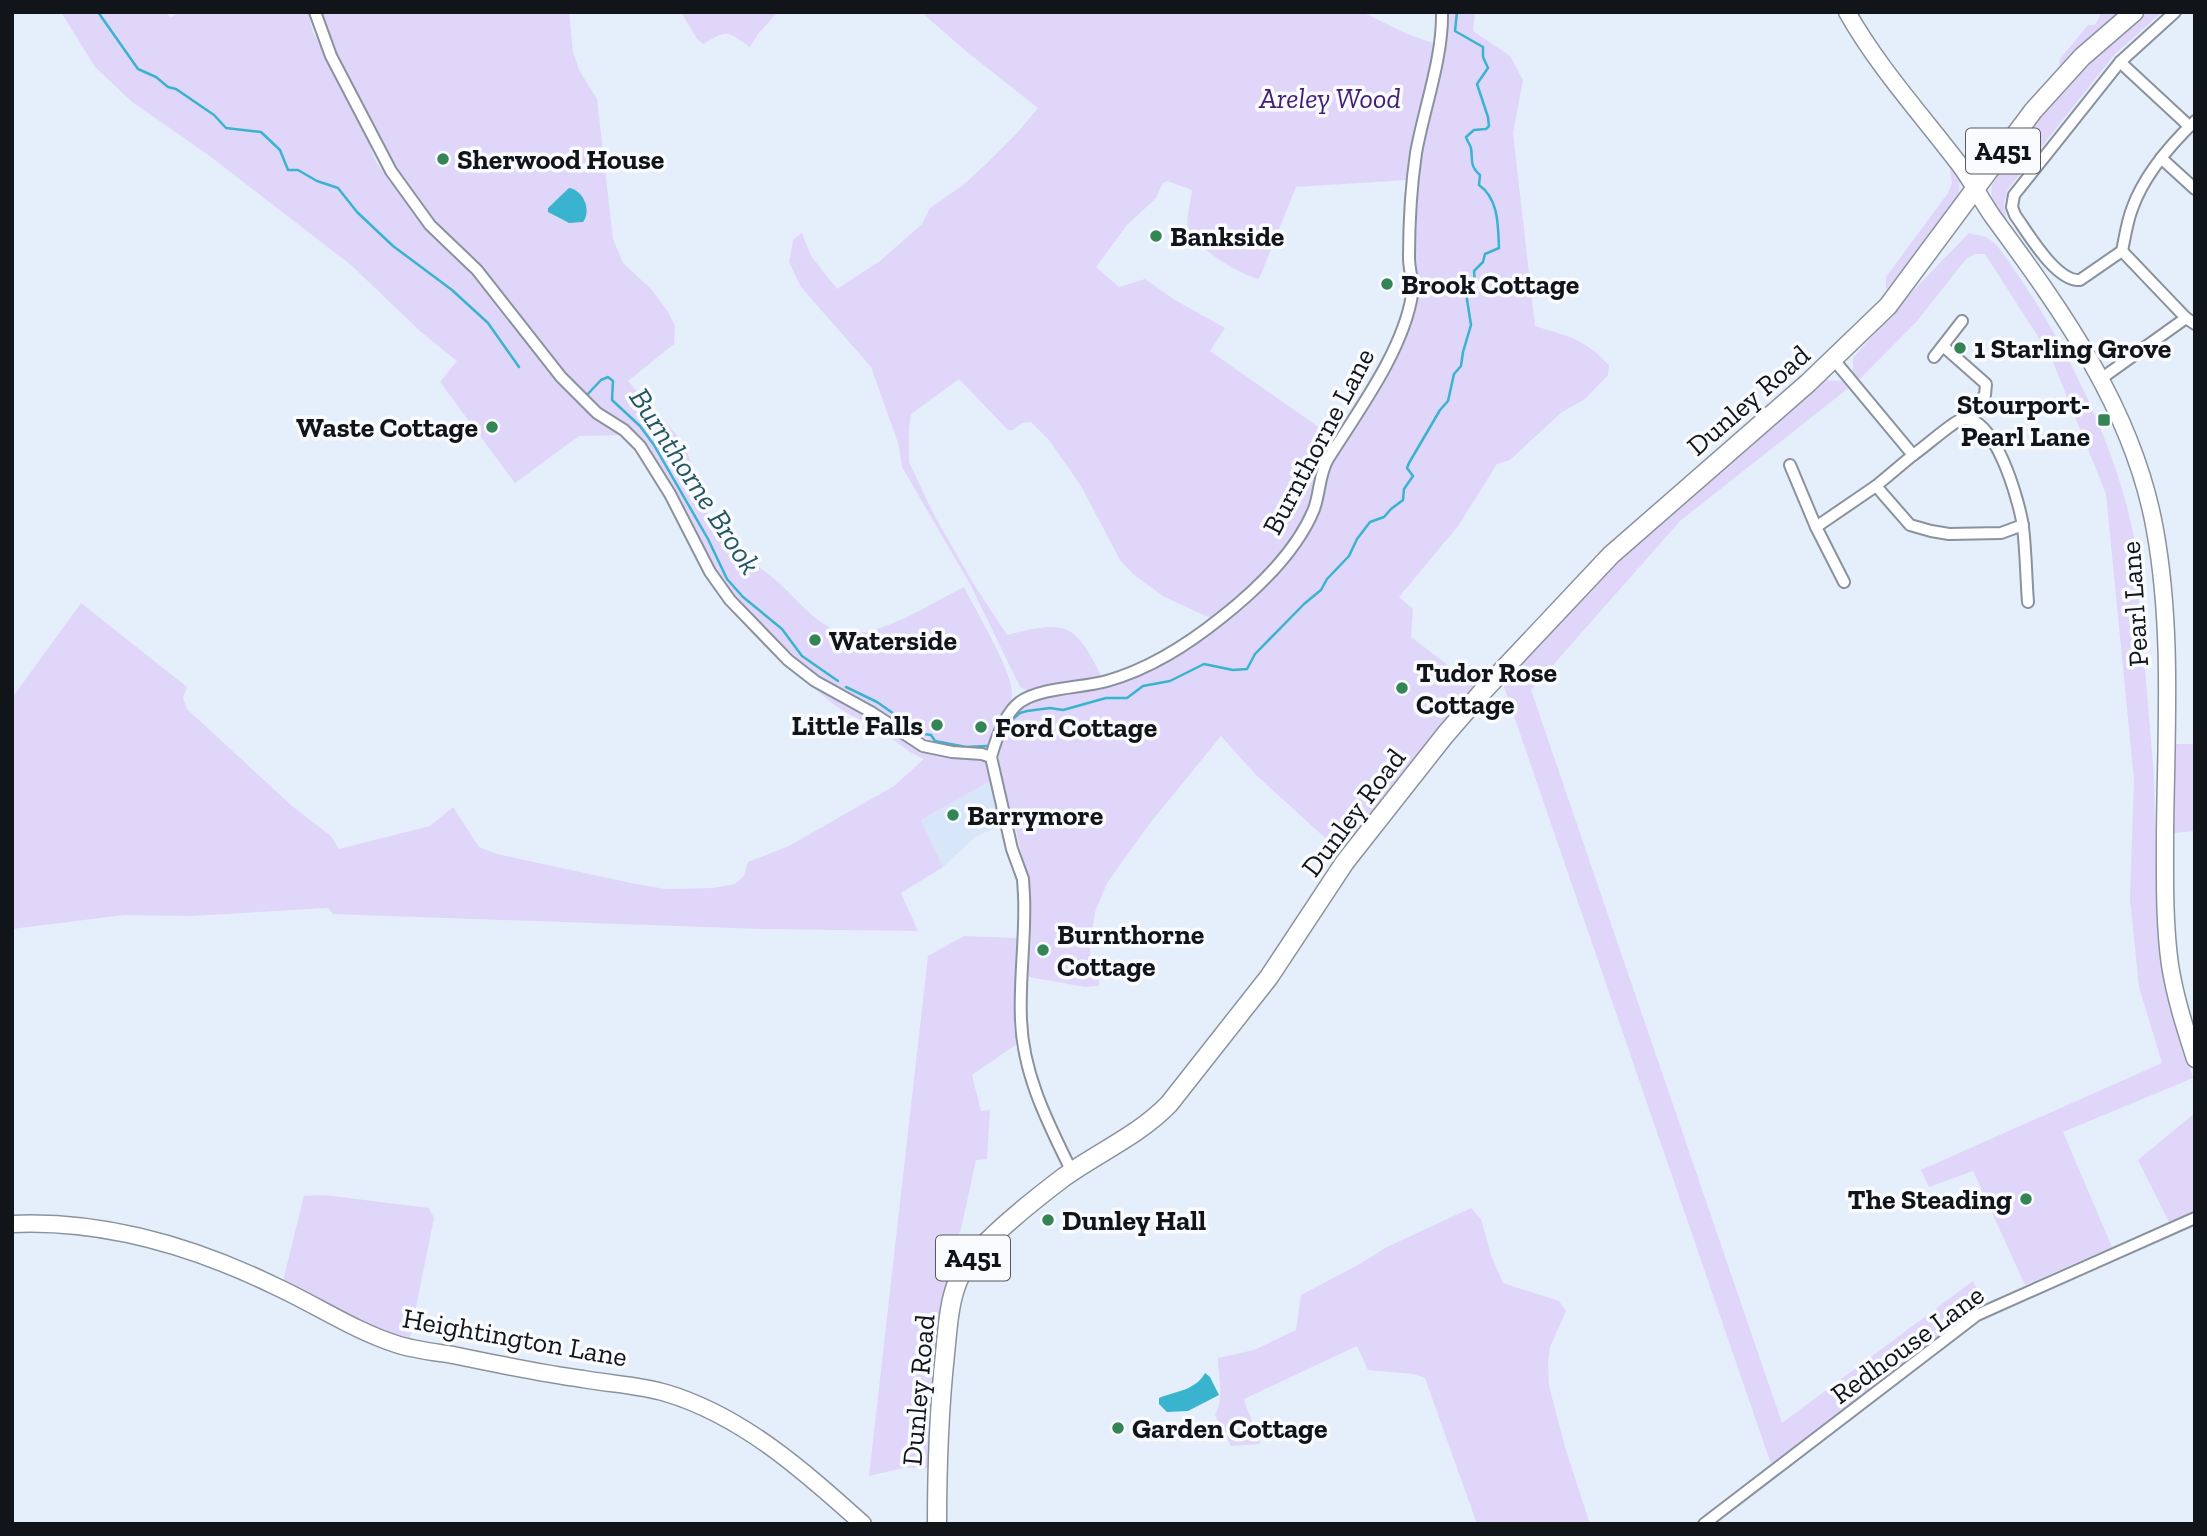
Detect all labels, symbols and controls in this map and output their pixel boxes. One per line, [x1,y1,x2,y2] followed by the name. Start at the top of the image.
[1258,82,1401,115] park label: Areley Wood
[1966,128,2040,174] road number: A451
[457,143,664,176] place label: Sherwood House
[435,151,451,167] marker: Sherwood House
[1170,220,1284,253] place label: Bankside
[1148,228,1164,244] marker: Bankside
[1401,268,1579,301] place label: Brook Cottage
[1379,276,1395,292] marker: Brook Cottage
[1974,332,2171,365] place label: 1 Starling Grove
[1680,338,1816,463] street label: Dunley Road
[1952,340,1968,356] marker: 1 Starling Grove
[1255,342,1381,540] street label: Burnthorne Lane
[621,381,769,581] water label: Burnthorne Brook
[1957,388,2090,453] place label: Stourport- Pearl Lane
[296,411,478,444] place label: Waste Cottage
[2096,412,2112,428] marker: Stourport- Pearl Lane
[484,419,500,435] marker: Waste Cottage
[2114,540,2155,668] street label: Pearl Lane
[829,624,957,657] place label: Waterside
[807,632,823,648] marker: Waterside
[1416,656,1557,721] place label: Tudor Rose Cottage
[1394,680,1410,696] marker: Tudor Rose Cottage
[791,709,923,742] place label: Little Falls
[995,711,1157,744] place label: Ford Cottage
[929,717,945,733] marker: Little Falls
[973,719,989,735] marker: Ford Cottage
[1295,742,1412,883] street label: Dunley Road
[967,799,1103,832] place label: Barrymore
[945,807,961,823] marker: Barrymore
[1057,918,1204,983] place label: Burnthorne Cottage
[1035,942,1051,958] marker: Burnthorne Cottage
[1847,1183,2012,1216] place label: The Steading
[2018,1191,2034,1207] marker: The Steading
[1062,1204,1206,1237] place label: Dunley Hall
[1040,1212,1056,1228] marker: Dunley Hall
[936,1236,1010,1280] road number: A451
[1824,1278,1990,1411] street label: Redhouse Lane
[400,1302,630,1373] street label: Heightington Lane
[895,1313,942,1467] street label: Dunley Road
[1132,1412,1328,1445] place label: Garden Cottage
[1110,1420,1126,1436] marker: Garden Cottage

